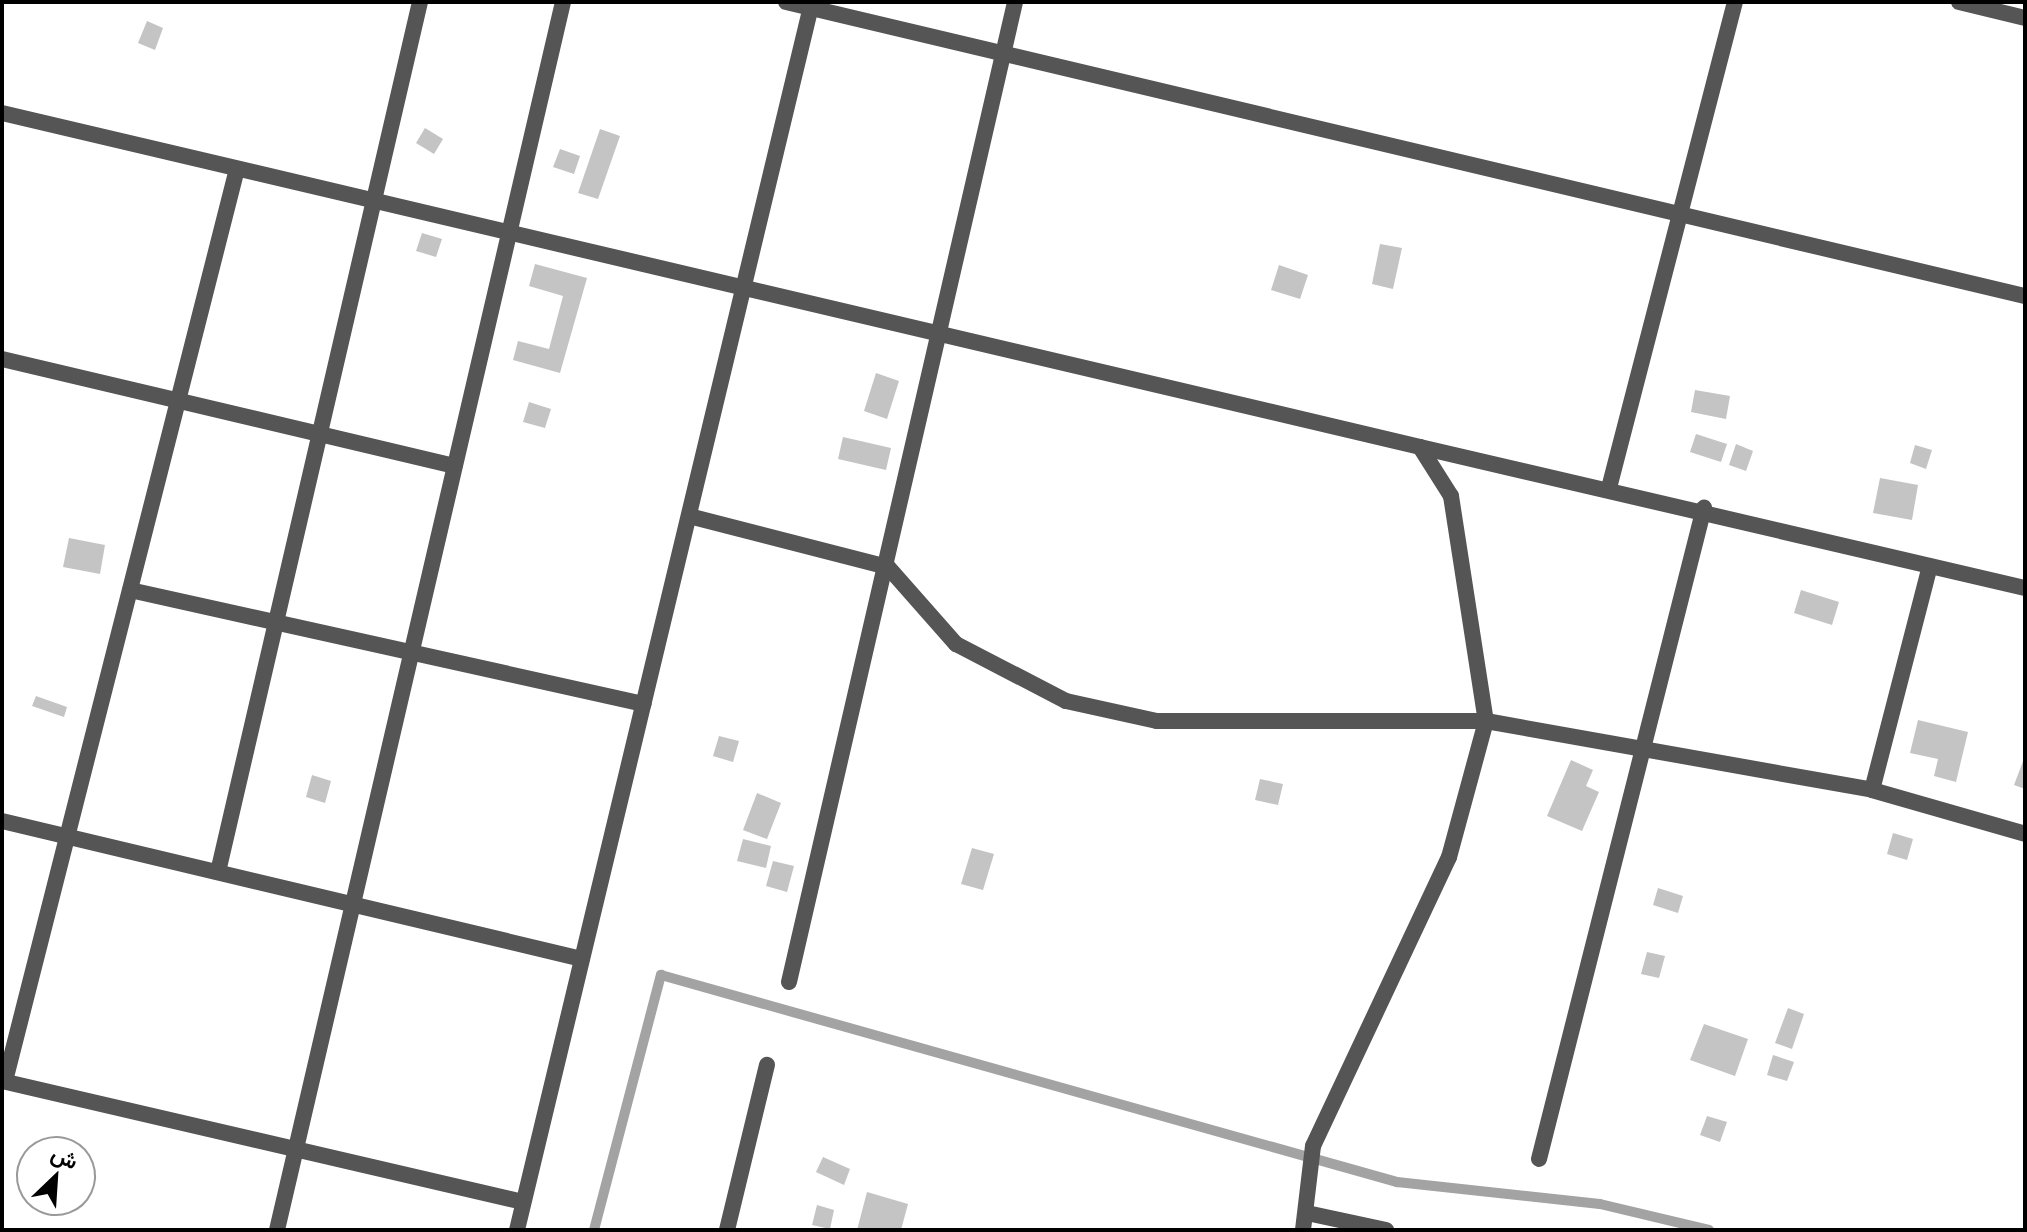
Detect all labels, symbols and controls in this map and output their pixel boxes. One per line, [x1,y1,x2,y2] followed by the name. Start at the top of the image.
[16,1136,96,1216] north arrow
[48,1139,83,1173] text: ش

